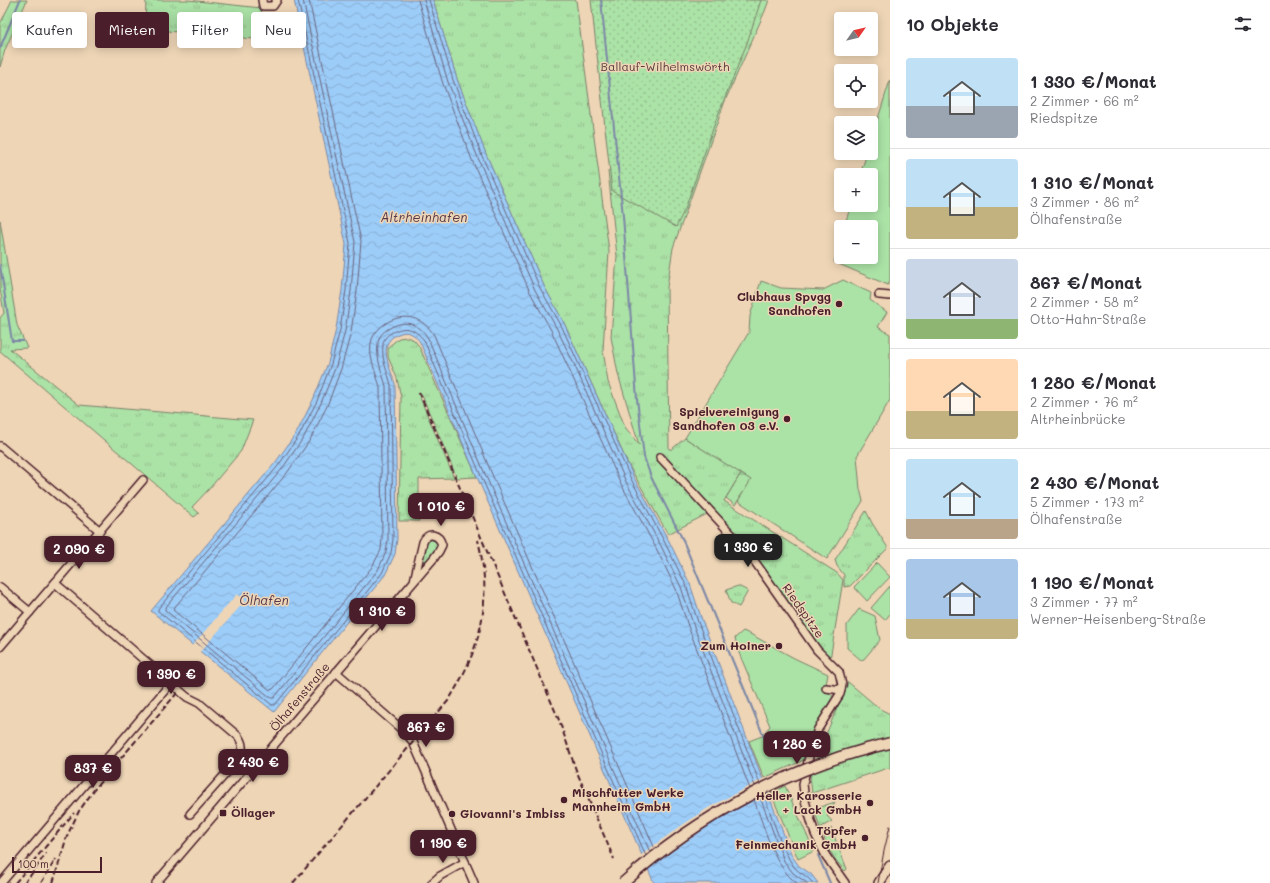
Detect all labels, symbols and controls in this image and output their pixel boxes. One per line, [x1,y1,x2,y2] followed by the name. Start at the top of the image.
[12,12,87,48] chip: Kaufen
[95,12,169,48] chip: Mieten
[177,12,243,48] chip: Filter
[251,12,306,48] chip: Neu
[834,12,878,56] north arrow
[834,12,878,264] map controls
[906,13,999,35] text: 10 Objekte
[1232,13,1254,35] icon: filters
[600,58,730,74] park label: Ballauf-Wilhelmswörth
[834,64,878,108] button: locate
[1030,70,1157,92] text: 1 330 €/Monat
[938,74,986,122] icon: home
[1030,92,1139,109] text: 2 Zimmer · 66 m²
[1030,109,1098,126] text: Riedspitze
[834,116,878,160] button: layers
[834,168,878,212] button: +
[1030,171,1154,193] text: 1 310 €/Monat
[938,175,986,223] icon: home
[1030,193,1139,210] text: 3 Zimmer · 86 m²
[381,208,467,225] water label: Altrheinhafen
[1030,210,1122,227] text: Ölhafenstraße
[834,220,878,264] button: −
[1030,271,1142,293] text: 867 €/Monat
[938,275,986,323] icon: home
[737,288,831,318] place label: Clubhaus Spvgg Sandhofen
[1030,293,1138,310] text: 2 Zimmer · 58 m²
[834,299,844,309] marker: Clubhaus Spvgg Sandhofen
[1030,310,1146,327] text: Otto-Hahn-Straße
[1030,371,1156,393] text: 1 280 €/Monat
[938,375,986,423] icon: home
[1030,393,1138,410] text: 2 Zimmer · 76 m²
[673,403,779,433] place label: Spielvereinigung Sandhofen 03 e.V.
[1030,410,1126,427] text: Altrheinbrücke
[782,414,792,424] marker: Spielvereinigung Sandhofen 03 e.V.
[1030,471,1159,493] text: 2 430 €/Monat
[938,475,986,523] icon: home
[404,493,478,527] pin: 1 010 €
[1030,493,1144,510] text: 5 Zimmer · 173 m²
[417,497,465,514] text: 1 010 €
[1030,510,1122,527] text: Ölhafenstraße
[711,534,785,568] pin: 1 330 €
[42,536,116,570] pin: 2 090 €
[723,538,773,555] text: 1 330 €
[53,540,105,557] text: 2 090 €
[1030,571,1154,593] text: 1 190 €/Monat
[938,575,986,623] icon: home
[779,580,828,641] street label: Riedspitze
[239,591,289,608] water label: Ölhafen
[1030,593,1138,610] text: 3 Zimmer · 77 m²
[345,598,419,632] pin: 1 310 €
[358,602,406,619] text: 1 310 €
[1030,610,1206,627] text: Werner-Heisenberg-Straße
[700,637,771,653] place label: Zum Hoiner
[774,641,784,651] marker: Zum Hoiner
[266,659,333,734] street label: Ölhafenstraße
[134,661,208,695] pin: 1 390 €
[146,665,196,682] text: 1 390 €
[398,714,454,748] pin: 867 €
[407,718,445,735] text: 867 €
[760,731,834,765] pin: 1 280 €
[772,735,822,752] text: 1 280 €
[216,749,290,783] pin: 2 430 €
[227,753,279,770] text: 2 430 €
[65,755,121,789] pin: 837 €
[74,759,112,776] text: 837 €
[572,784,684,814] place label: Mischfutter Werke Mannheim GmbH
[755,787,862,817] place label: Heller Karosserie + Lack GmbH
[559,795,569,805] marker: Mischfutter Werke Mannheim GmbH
[865,798,875,808] marker: Heller Karosserie + Lack GmbH
[231,804,275,820] place label: Öllager
[460,805,565,821] place label: Giovanni's Imbiss
[218,808,228,818] marker: Öllager
[447,809,457,819] marker: Giovanni's Imbiss
[735,822,857,852] place label: Töpfer Feinmechanik GmbH
[406,830,480,864] pin: 1 190 €
[860,833,870,843] marker: Töpfer Feinmechanik GmbH
[419,834,467,851] text: 1 190 €
[12,855,102,874] scale bar
[18,856,49,871] text: 100 m

